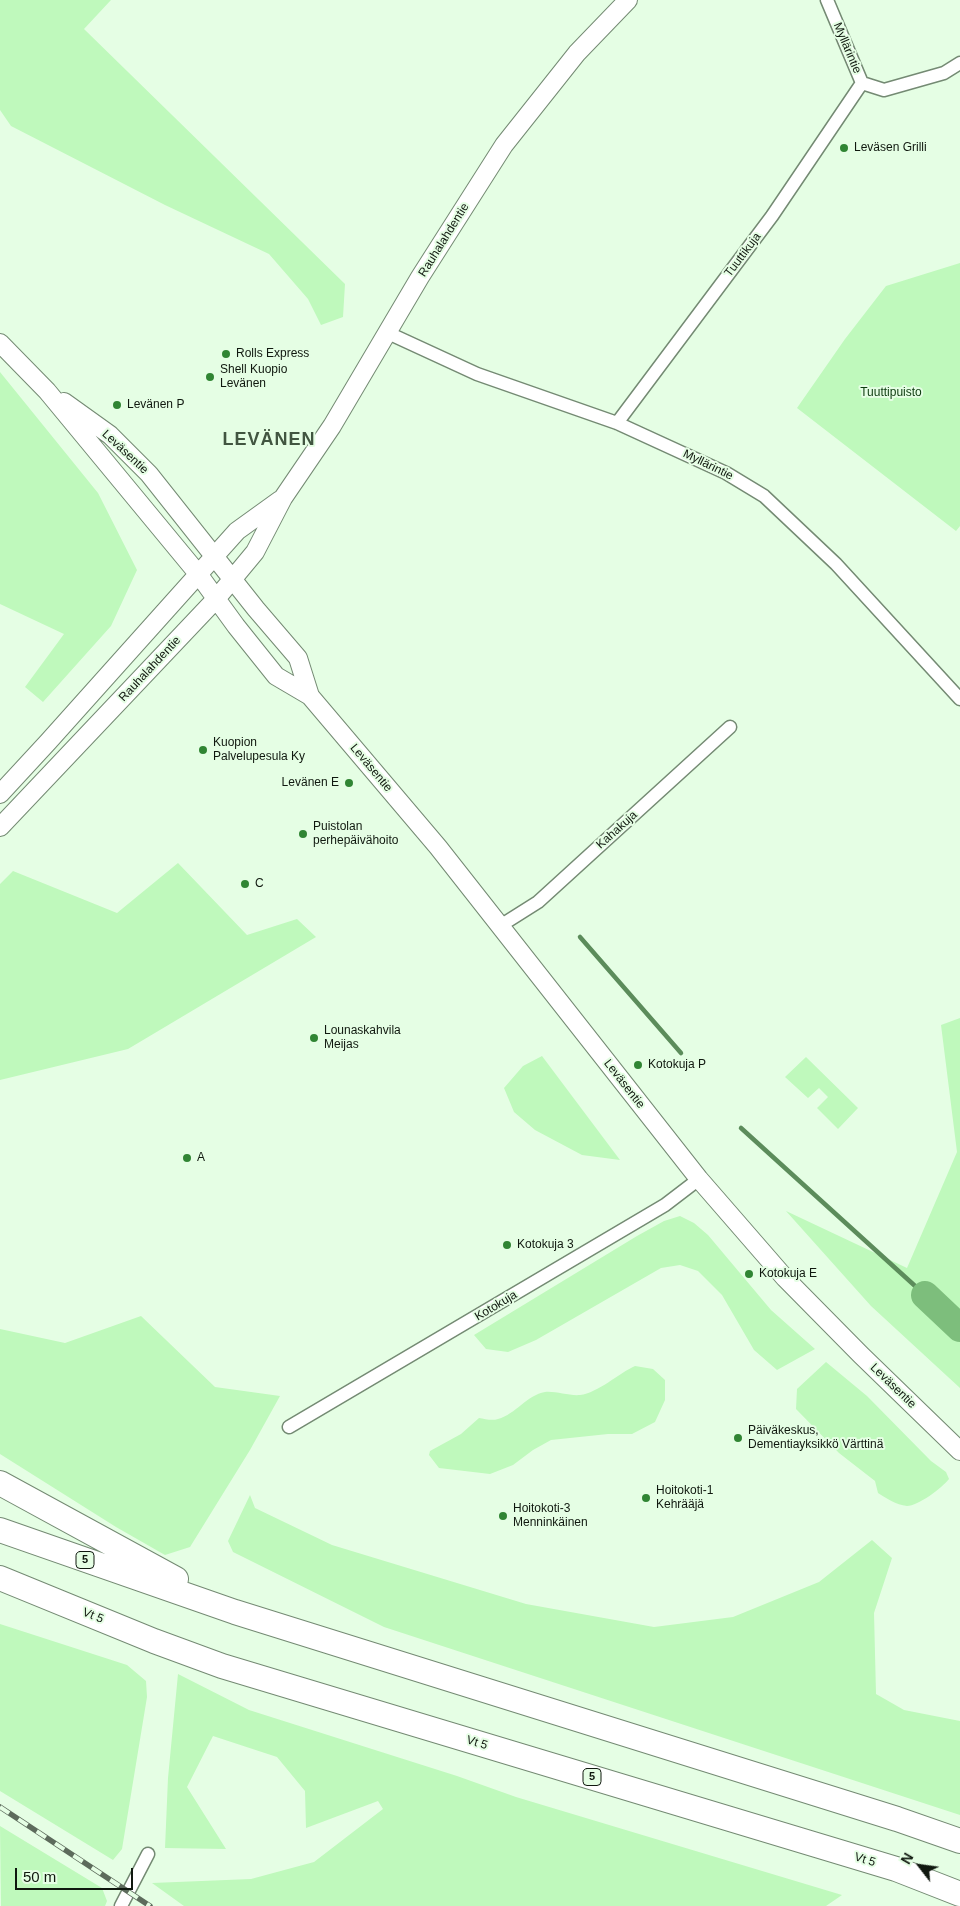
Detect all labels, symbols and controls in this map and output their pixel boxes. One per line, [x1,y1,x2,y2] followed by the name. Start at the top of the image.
[830,20,864,76] street label: Myllärintie
[854,141,927,155] place label: Leväsen Grilli
[838,142,850,154] marker: Leväsen Grilli
[416,201,472,279] street label: Rauhalahdentie
[722,230,764,280] street label: Tuuttikuja
[236,347,309,361] place label: Rolls Express
[220,348,232,360] marker: Rolls Express
[220,363,287,391] place label: Shell Kuopio Levänen
[204,371,216,383] marker: Shell Kuopio Levänen
[860,386,922,400] park label: Tuuttipuisto
[127,398,184,412] place label: Levänen P
[111,399,123,411] marker: Levänen P
[99,427,151,477] street label: Leväsentie
[222,429,316,451] district label: LEVÄNEN
[681,447,735,483] street label: Myllärintie
[116,633,184,705] street label: Rauhalahdentie
[213,736,305,764] place label: Kuopion Palvelupesula Ky
[347,741,395,795] street label: Leväsentie
[197,744,209,756] marker: Kuopion Palvelupesula Ky
[282,776,339,790] place label: Levänen E
[343,777,355,789] marker: Levänen E
[594,808,640,852] street label: Kahakuja
[313,820,398,848] place label: Puistolan perhepäivähoito
[297,828,309,840] marker: Puistolan perhepäivähoito
[255,877,264,891] place label: C
[239,878,251,890] marker: C
[324,1024,401,1052] place label: Lounaskahvila Meijas
[308,1032,320,1044] marker: Lounaskahvila Meijas
[600,1057,648,1111] street label: Leväsentie
[648,1058,706,1072] place label: Kotokuja P
[632,1059,644,1071] marker: Kotokuja P
[197,1151,205,1165] place label: A
[181,1152,193,1164] marker: A
[517,1238,574,1252] place label: Kotokuja 3
[501,1239,513,1251] marker: Kotokuja 3
[759,1267,817,1281] place label: Kotokuja E
[743,1268,755,1280] marker: Kotokuja E
[472,1288,520,1324] street label: Kotokuja
[867,1361,919,1411] street label: Leväsentie
[748,1424,883,1452] place label: Päiväkeskus, Dementiayksikkö Värttinä
[732,1432,744,1444] marker: Päiväkeskus, Dementiayksikkö Värttinä
[656,1484,713,1512] place label: Hoitokoti-1 Kehrääjä
[640,1492,652,1504] marker: Hoitokoti-1 Kehrääjä
[513,1502,588,1530] place label: Hoitokoti-3 Menninkäinen
[497,1510,509,1522] marker: Hoitokoti-3 Menninkäinen
[76,1552,94,1568] road number: 5
[80,1605,106,1627] street label: Vt 5
[465,1733,489,1753] street label: Vt 5
[583,1768,601,1785] road number: 5
[895,1841,945,1891] north arrow
[853,1850,877,1870] street label: Vt 5
[898,1850,916,1867] text: N
[18,1858,135,1890] scale bar
[23,1868,56,1885] text: 50 m

